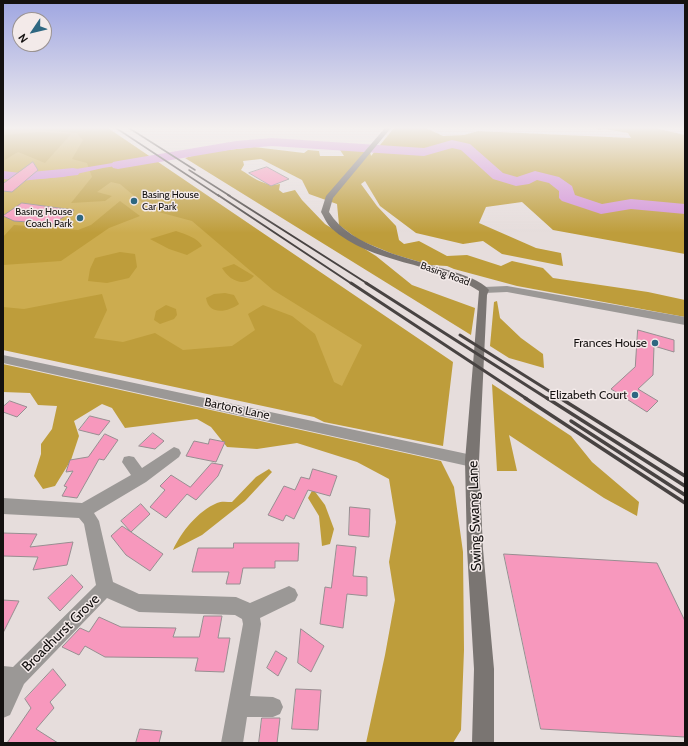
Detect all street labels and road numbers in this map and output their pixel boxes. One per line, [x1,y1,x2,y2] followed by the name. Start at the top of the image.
[419,260,471,288] street label: Basing Road
[203,395,271,423] street label: Bartons Lane
[465,460,485,572] street label: Swing Swang Lane
[19,591,103,675] street label: Broadhurst Grove

